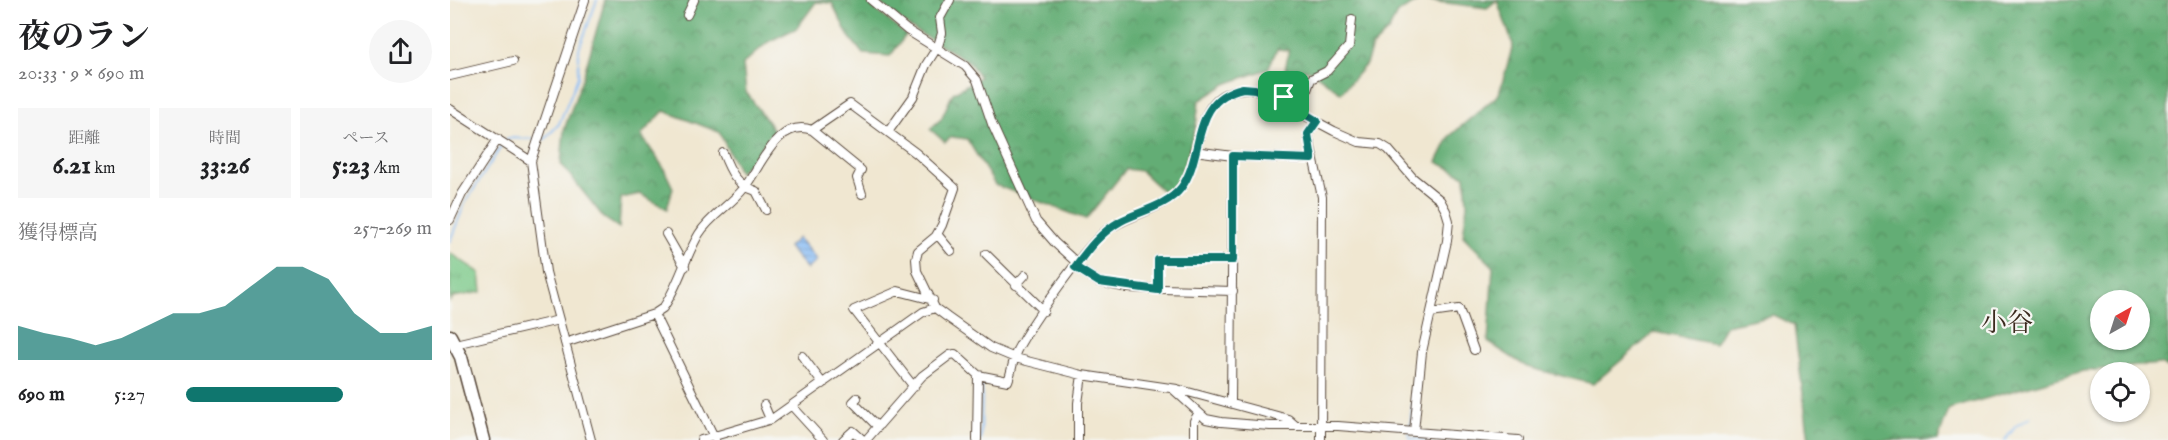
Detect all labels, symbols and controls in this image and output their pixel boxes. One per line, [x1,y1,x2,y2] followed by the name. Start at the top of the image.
[18,17,150,59] text: 夜のラン
[369,20,432,83] button: share
[18,61,144,86] text: 20:33 · 9 × 690 m
[1258,71,1309,122] pin
[1267,80,1300,113] icon: arrive
[68,129,100,149] text: 距離
[209,129,241,149] text: 時間
[342,129,390,149] text: ペース
[53,149,91,182] text: 6.21
[200,149,250,182] text: 33:26
[332,149,370,182] text: 5:23
[91,159,115,179] text: km
[370,159,400,179] text: /km
[353,216,432,241] text: 257–269 m
[18,221,98,246] text: 獲得標高
[2090,290,2150,350] north arrow
[2090,290,2150,422] map controls
[1981,307,2033,340] district label: 小谷
[2090,362,2150,422] button: locate
[18,382,65,407] text: 690 m
[114,382,145,407] text: 5:27

